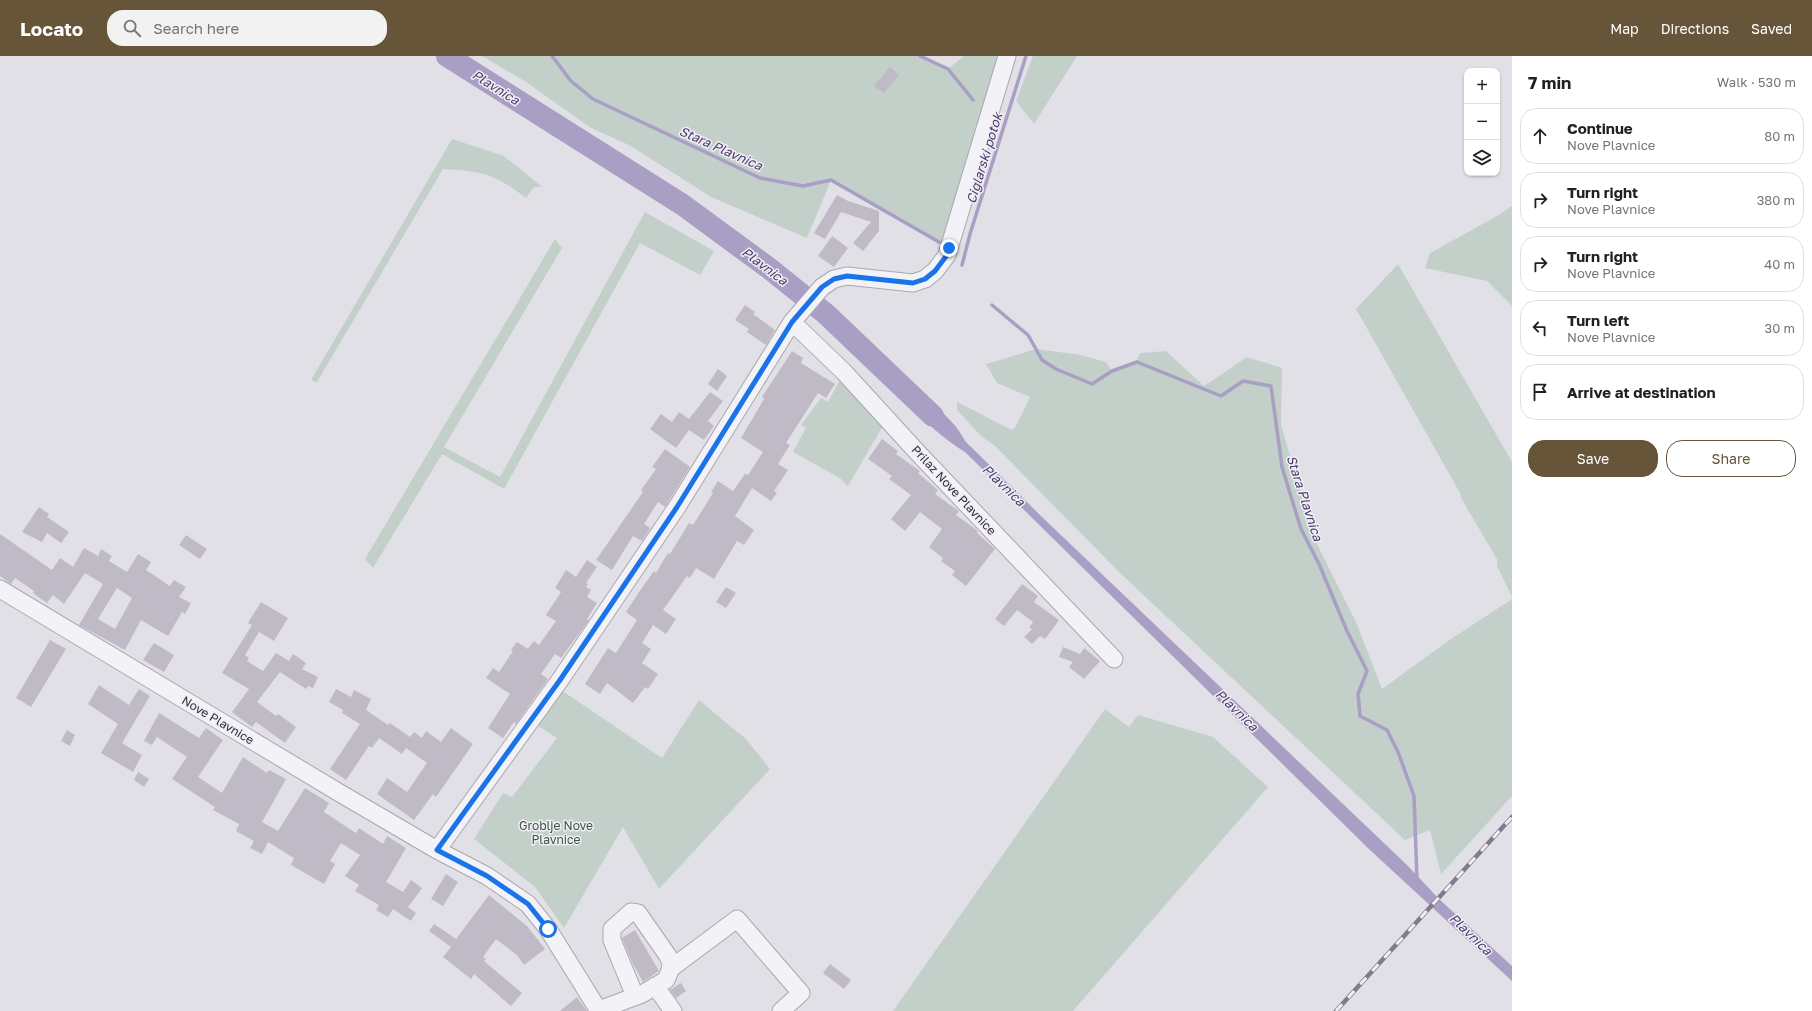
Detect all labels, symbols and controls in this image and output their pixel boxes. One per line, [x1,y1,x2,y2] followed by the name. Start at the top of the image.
[107,10,387,46] search box
[20,17,83,40] text: Locato
[121,17,143,39] icon: search
[153,19,239,37] text: Search here
[1610,20,1639,37] text: Map
[1661,20,1729,37] text: Directions
[1751,20,1792,37] text: Saved
[469,66,523,108] water label: Plavnica
[1464,68,1500,176] map controls
[1464,68,1500,104] button: +
[1528,72,1571,93] text: 7 min
[1717,74,1796,90] text: Walk · 530 m
[1464,104,1500,140] button: −
[963,109,1006,205] water label: Ciglarski potok
[1567,119,1633,137] text: Continue
[677,123,766,174] water label: Stara Plavnica
[1529,125,1551,147] icon: ahead
[1764,128,1795,144] text: 80 m
[1567,137,1655,153] text: Nove Plavnice
[1464,140,1500,176] button: layers
[1567,183,1638,201] text: Turn right
[1529,189,1551,211] icon: right
[1757,192,1795,208] text: 380 m
[1567,201,1655,217] text: Nove Plavnice
[940,239,958,257] route end
[739,244,791,289] water label: Plavnica
[1567,247,1638,265] text: Turn right
[1529,253,1551,275] icon: right
[1764,256,1795,272] text: 40 m
[1567,265,1655,281] text: Nove Plavnice
[1567,311,1629,329] text: Turn left
[1529,317,1551,339] icon: left
[1765,320,1795,336] text: 30 m
[1567,329,1655,345] text: Nove Plavnice
[1529,381,1551,403] icon: arrive
[1567,383,1716,401] text: Arrive at destination
[1528,440,1658,477] button: Save
[1666,440,1796,477] button: Share
[909,442,999,538] street label: Prilaz Nove Plavnice
[1284,453,1327,543] water label: Stara Plavnica
[979,461,1029,510] water label: Plavnica
[1212,686,1262,735] water label: Plavnica
[179,693,257,747] street label: Nove Plavnice
[519,818,593,847] park label: Groblje Nove Plavnice
[1446,910,1496,959] water label: Plavnica
[539,920,557,938] route start

